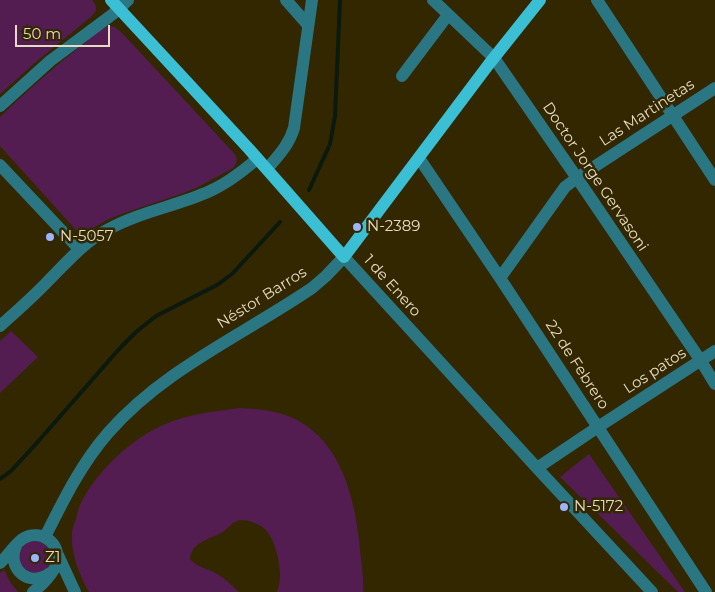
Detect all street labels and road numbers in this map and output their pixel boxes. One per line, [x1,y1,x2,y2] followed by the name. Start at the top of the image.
[596,76,698,150] street label: Las Martinetas
[538,99,652,255] street label: Doctor Jorge Gervasoni
[360,251,424,321] street label: 1 de Enero
[214,263,310,333] street label: Néstor Barros
[541,317,613,413] street label: 22 de Febrero
[620,344,690,398] street label: Los patos

